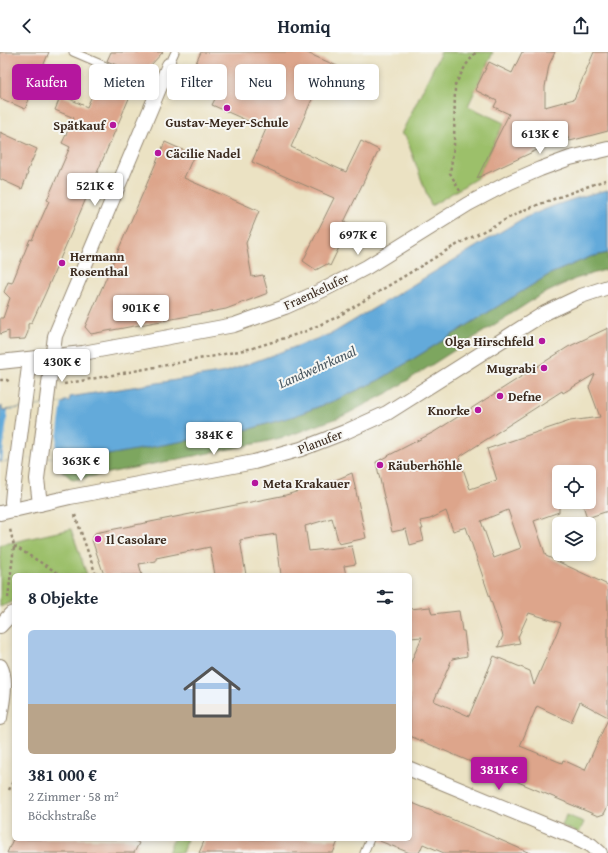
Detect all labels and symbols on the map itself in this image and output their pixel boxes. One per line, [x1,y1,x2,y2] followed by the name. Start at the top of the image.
[222,103,232,113] marker: Gustav-Meyer-Schule
[166,113,288,132] place label: Gustav-Meyer-Schule
[53,116,106,135] place label: Spätkauf
[108,120,118,130] marker: Spätkauf
[507,121,573,155] pin: 613K €
[166,144,241,163] place label: Cäcilie Nadel
[153,148,163,158] marker: Cäcilie Nadel
[62,173,128,207] pin: 521K €
[325,222,391,256] pin: 697K €
[70,247,128,281] place label: Hermann Rosenthal
[57,258,67,268] marker: Hermann Rosenthal
[281,268,352,315] street label: Fraenkelufer
[108,295,174,329] pin: 901K €
[445,332,535,351] place label: Olga Hirschfeld
[537,336,547,346] marker: Olga Hirschfeld
[274,341,360,394] water label: Landwehrkanal
[29,349,95,383] pin: 430K €
[487,359,536,378] place label: Mugrabi
[539,363,549,373] marker: Mugrabi
[508,387,541,406] place label: Defne
[495,391,505,401] marker: Defne
[428,401,470,420] place label: Knorke
[473,405,483,415] marker: Knorke
[181,422,247,456] pin: 384K €
[295,424,346,459] street label: Planufer
[48,448,114,482] pin: 363K €
[388,456,462,475] place label: Räuberhöhle
[375,460,385,470] marker: Räuberhöhle
[263,474,350,493] place label: Meta Krakauer
[250,478,260,488] marker: Meta Krakauer
[106,530,167,549] place label: Il Casolare
[93,534,103,544] marker: Il Casolare
[466,757,532,791] pin: 381K €

